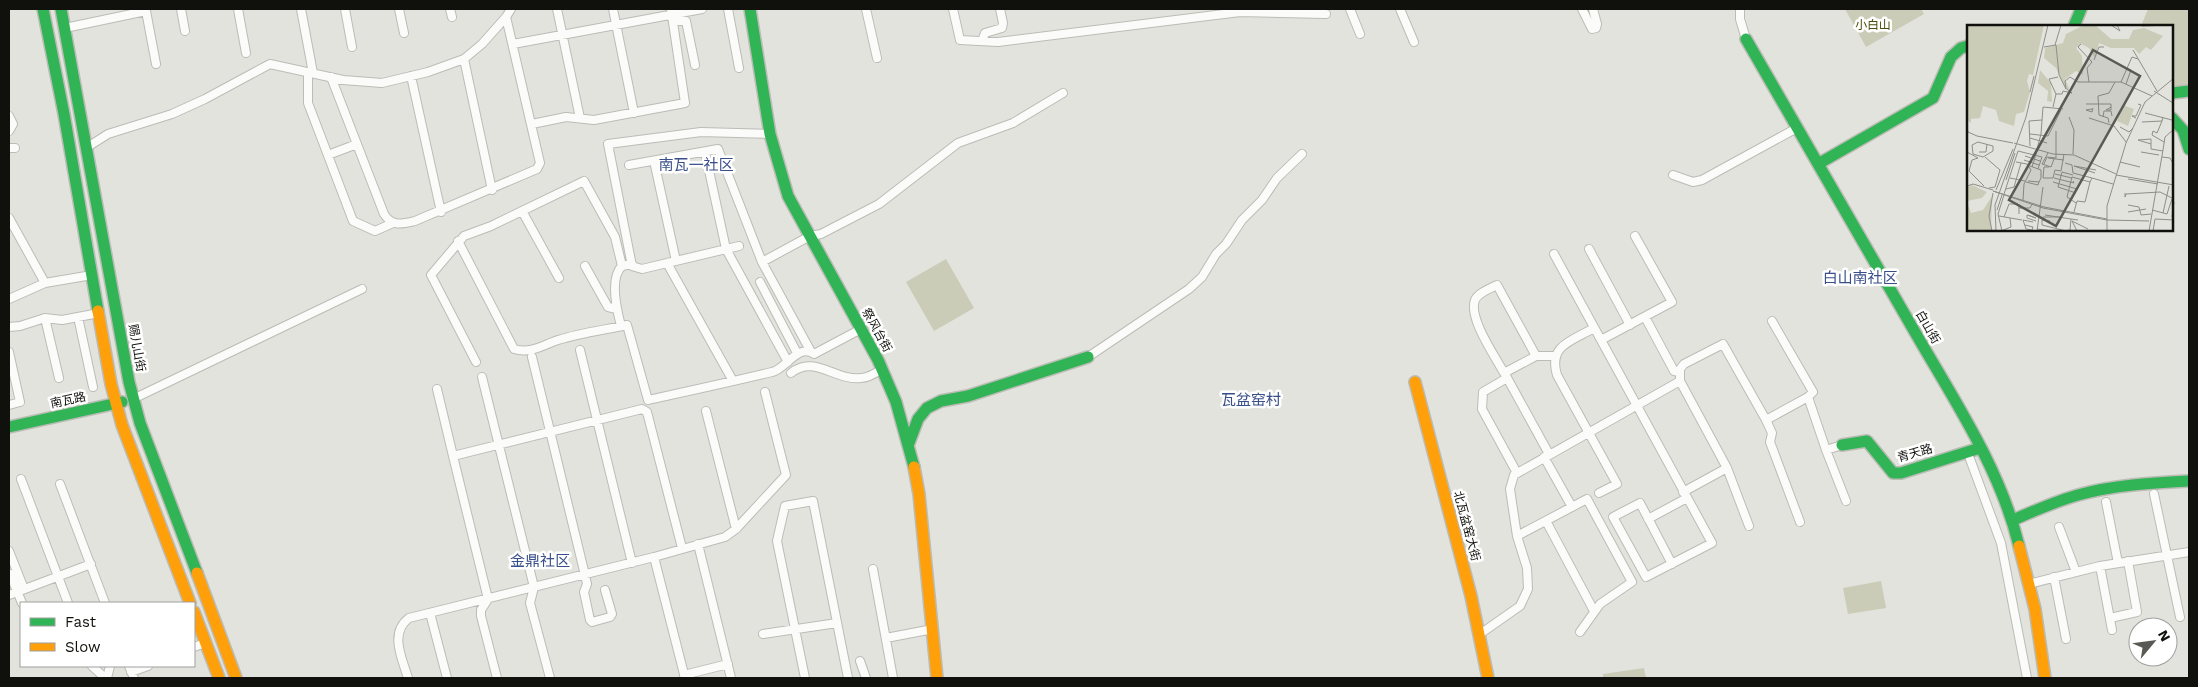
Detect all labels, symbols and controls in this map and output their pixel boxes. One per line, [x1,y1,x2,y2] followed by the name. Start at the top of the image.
[1855,18,1891,32] park label: 小白山
[1967,25,2173,231] inset map
[658,156,734,174] district label: 南瓦一社区
[1822,269,1898,287] district label: 白山南社区
[859,306,895,354] street label: 祭风台街
[1913,308,1943,346] street label: 白山街
[126,323,148,373] street label: 赐儿山街
[49,389,87,411] street label: 南瓦路
[1221,391,1281,409] district label: 瓦盆窑村
[1896,441,1934,465] street label: 青天路
[1451,489,1483,563] street label: 北瓦盆窑大街
[510,552,570,570] district label: 金鼎社区
[20,602,195,667] legend
[65,613,97,631] text: Fast
[2128,617,2178,667] north arrow
[2155,627,2174,644] text: N
[65,638,101,656] text: Slow

